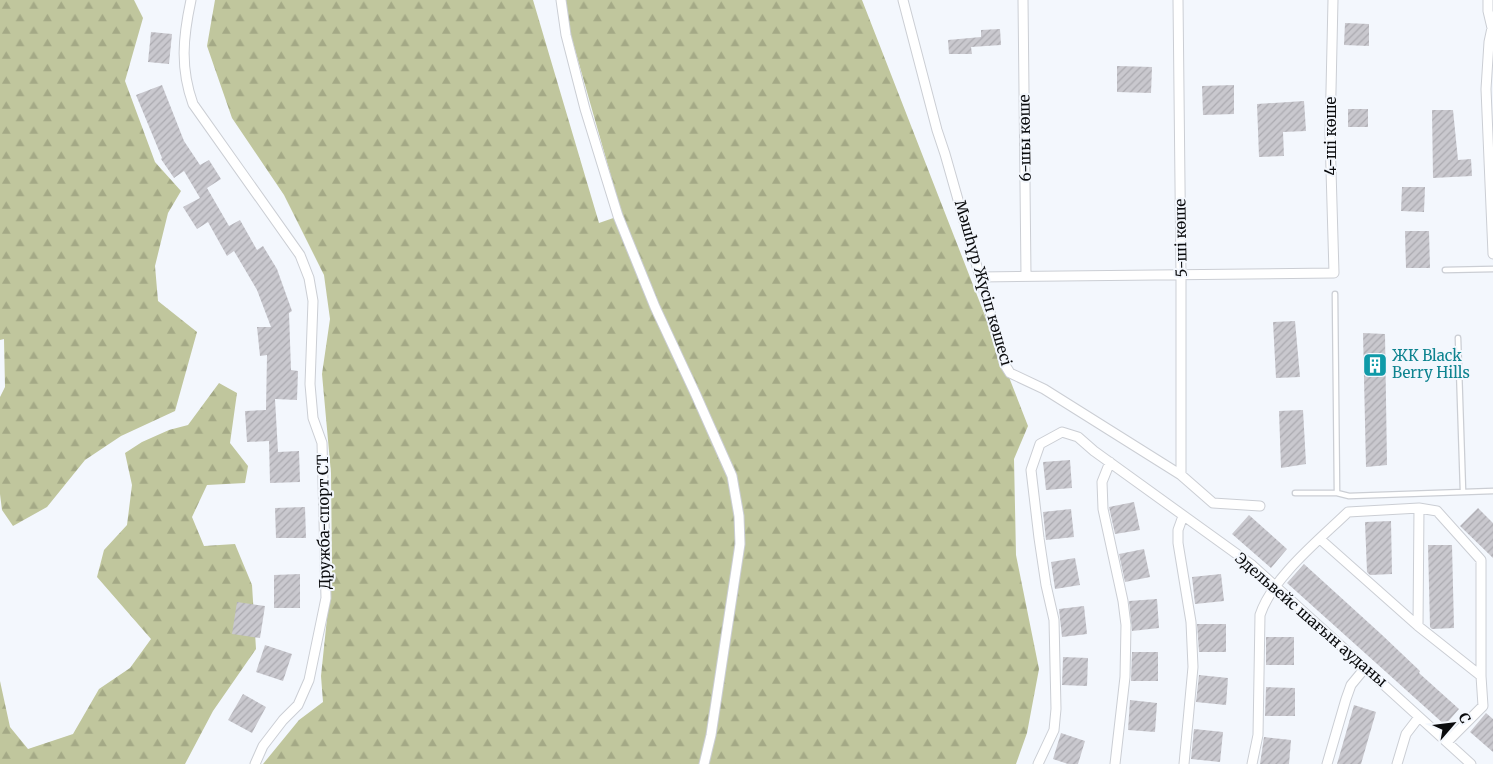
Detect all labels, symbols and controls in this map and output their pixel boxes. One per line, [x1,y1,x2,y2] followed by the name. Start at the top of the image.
[1014,94,1035,182] street label: 6-шы көше
[1321,96,1340,175] street label: 4-ші көше
[951,198,1016,368] street label: Мәшhүр Жүсіп көшесі
[1170,198,1191,277] street label: 5-ші көше
[1392,346,1470,382] place label: ЖК Black Berry Hills
[1362,352,1388,378] building icon: ЖК Black Berry Hills
[313,454,334,590] street label: Дружба-спорт СТ
[1231,548,1391,691] street label: Эдельвейс шағын ауданы
[1428,699,1478,749] north arrow
[1454,710,1475,726] text: С

